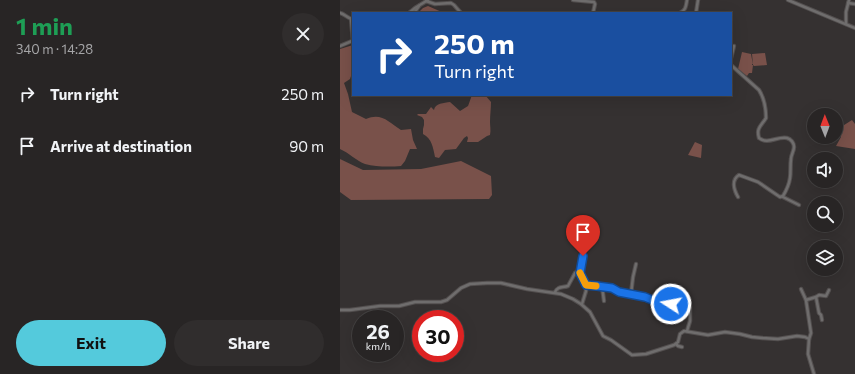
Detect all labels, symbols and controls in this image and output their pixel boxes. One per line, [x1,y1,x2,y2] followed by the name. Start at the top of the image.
[16,11,73,40] text: 1 min
[282,13,324,55] button: close
[434,26,515,60] text: 250 m
[368,28,420,80] icon: right
[16,41,93,57] text: 340 m · 14:28
[434,60,514,82] text: Turn right
[16,83,38,105] icon: right
[50,85,119,103] text: Turn right
[281,85,324,103] text: 250 m
[807,108,843,144] north arrow
[807,108,843,276] map controls
[16,135,38,157] icon: arrive
[50,137,192,155] text: Arrive at destination
[289,137,324,155] text: 90 m
[807,152,843,188] button: sound
[807,196,843,232] button: search
[566,215,600,256] pin
[572,221,594,243] icon: arrive
[807,240,843,276] button: layers
[650,283,692,325] position arrow
[412,310,464,362] speed limit sign: 30
[366,319,390,343] text: 26
[16,320,166,366] button: Exit
[174,320,324,366] button: Share
[366,340,390,352] text: km/h

